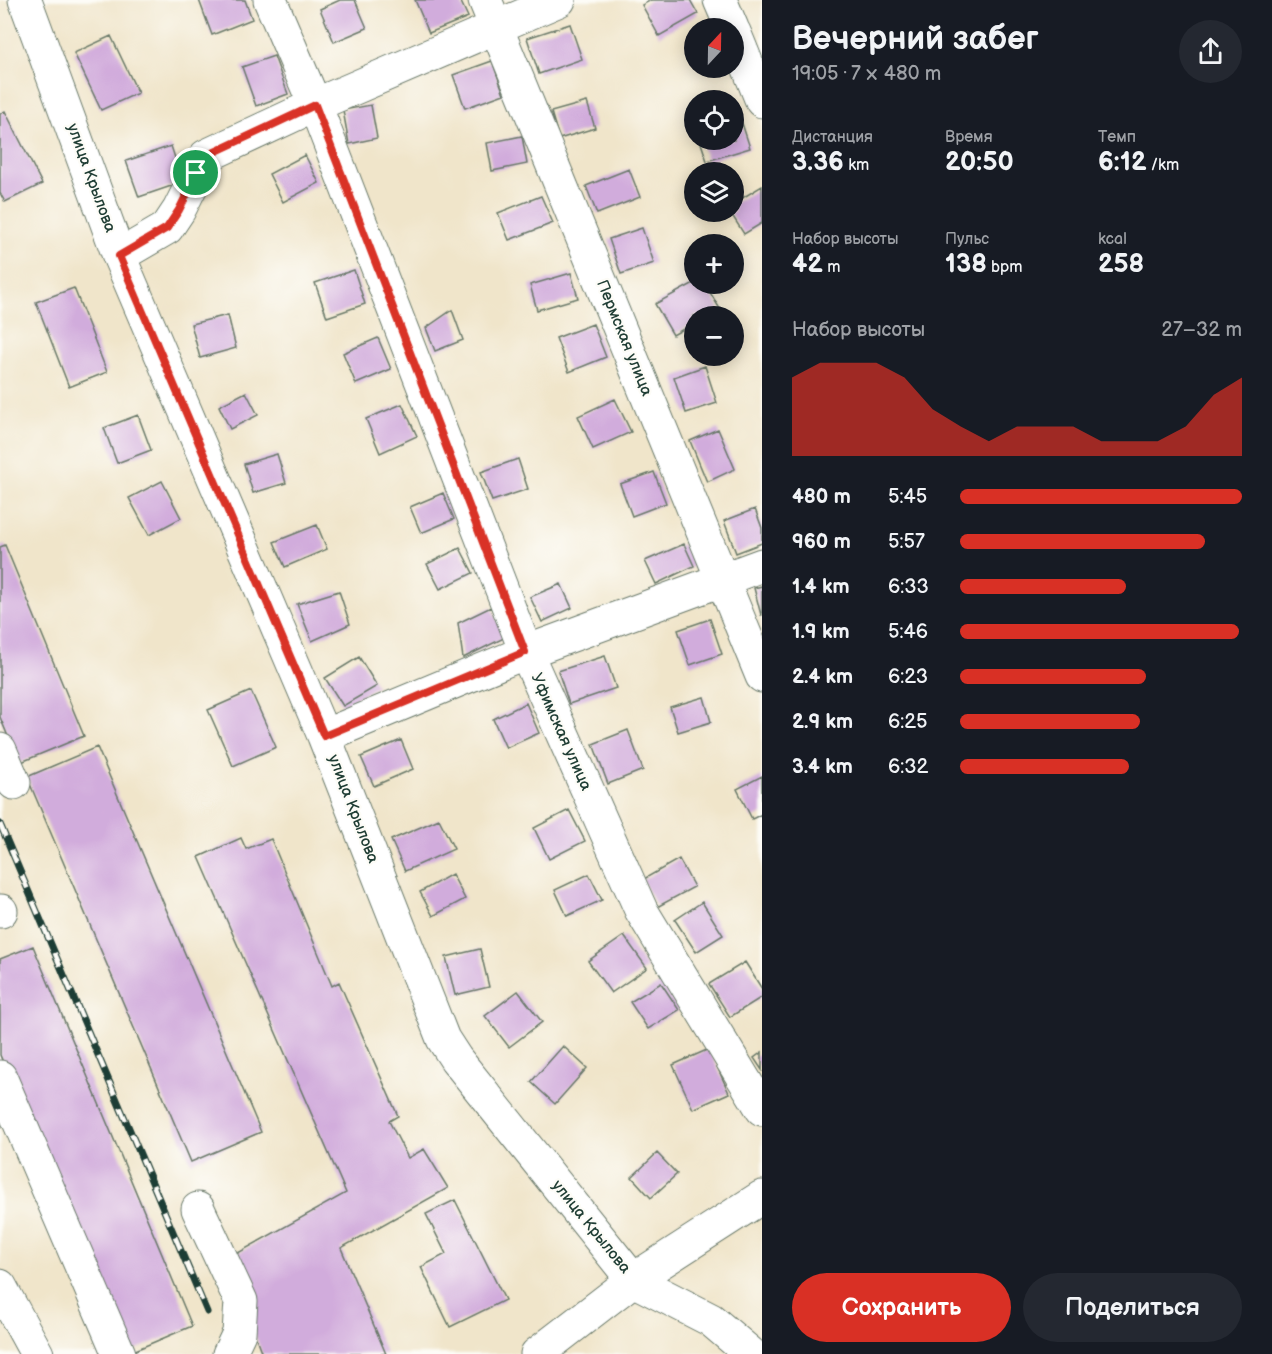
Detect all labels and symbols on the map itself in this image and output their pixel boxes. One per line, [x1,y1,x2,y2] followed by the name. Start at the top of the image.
[684,18,744,78] north arrow
[62,121,120,236] street label: улица Крылова
[170,147,221,198] pin
[592,277,656,399] street label: Пермская улица
[527,670,596,794] street label: Уфимская улица
[324,752,383,866] street label: улица Крылова
[548,1176,635,1278] street label: улица Крылова

